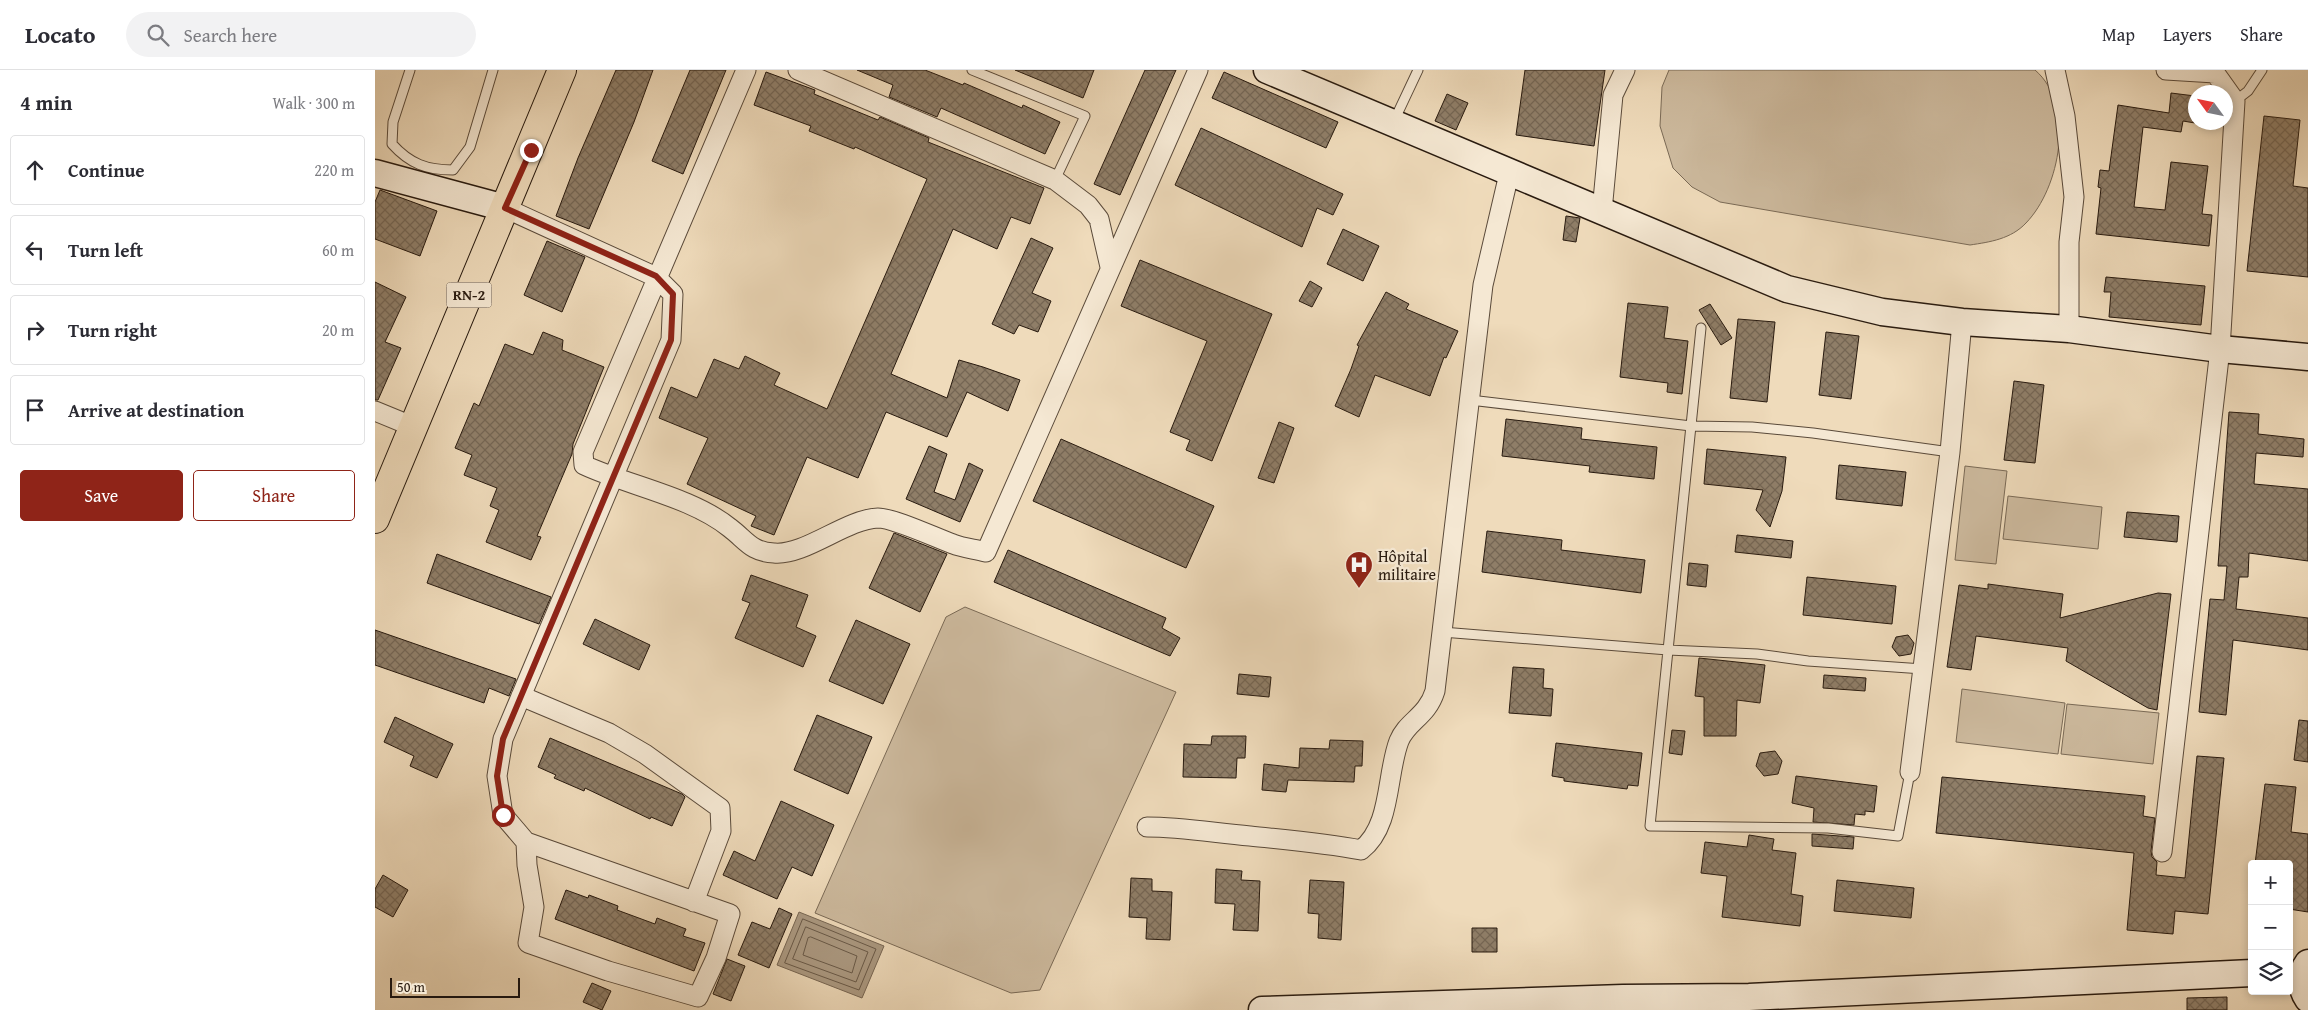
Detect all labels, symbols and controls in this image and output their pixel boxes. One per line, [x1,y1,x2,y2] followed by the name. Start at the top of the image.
[126,12,476,57] search box
[25,17,96,52] text: Locato
[144,21,172,49] icon: search
[184,21,277,49] text: Search here
[2102,21,2135,48] text: Map
[2163,21,2212,48] text: Layers
[2240,21,2283,48] text: Share
[2188,85,2233,130] north arrow
[20,87,72,118] text: 4 min
[272,91,355,115] text: Walk · 300 m
[520,139,543,162] route end
[21,156,49,184] icon: ahead
[68,156,145,184] text: Continue
[314,158,354,182] text: 220 m
[21,236,49,264] icon: left
[68,236,143,264] text: Turn left
[322,238,354,262] text: 60 m
[447,282,491,308] road number: RN-2
[21,316,49,344] icon: right
[68,316,157,344] text: Turn right
[322,318,354,342] text: 20 m
[21,396,49,424] icon: arrive
[68,396,244,424] text: Arrive at destination
[20,470,183,521] button: Save
[193,470,355,521] button: Share
[1378,544,1436,586] place label: Hôpital militaire
[1344,550,1374,589] hospital icon: Hôpital militaire
[492,804,515,827] route start
[2248,860,2293,995] map controls
[2248,860,2293,905] button: +
[2248,905,2293,950] button: −
[2248,950,2293,995] button: layers
[390,975,520,998] scale bar
[397,977,425,997] text: 50 m

